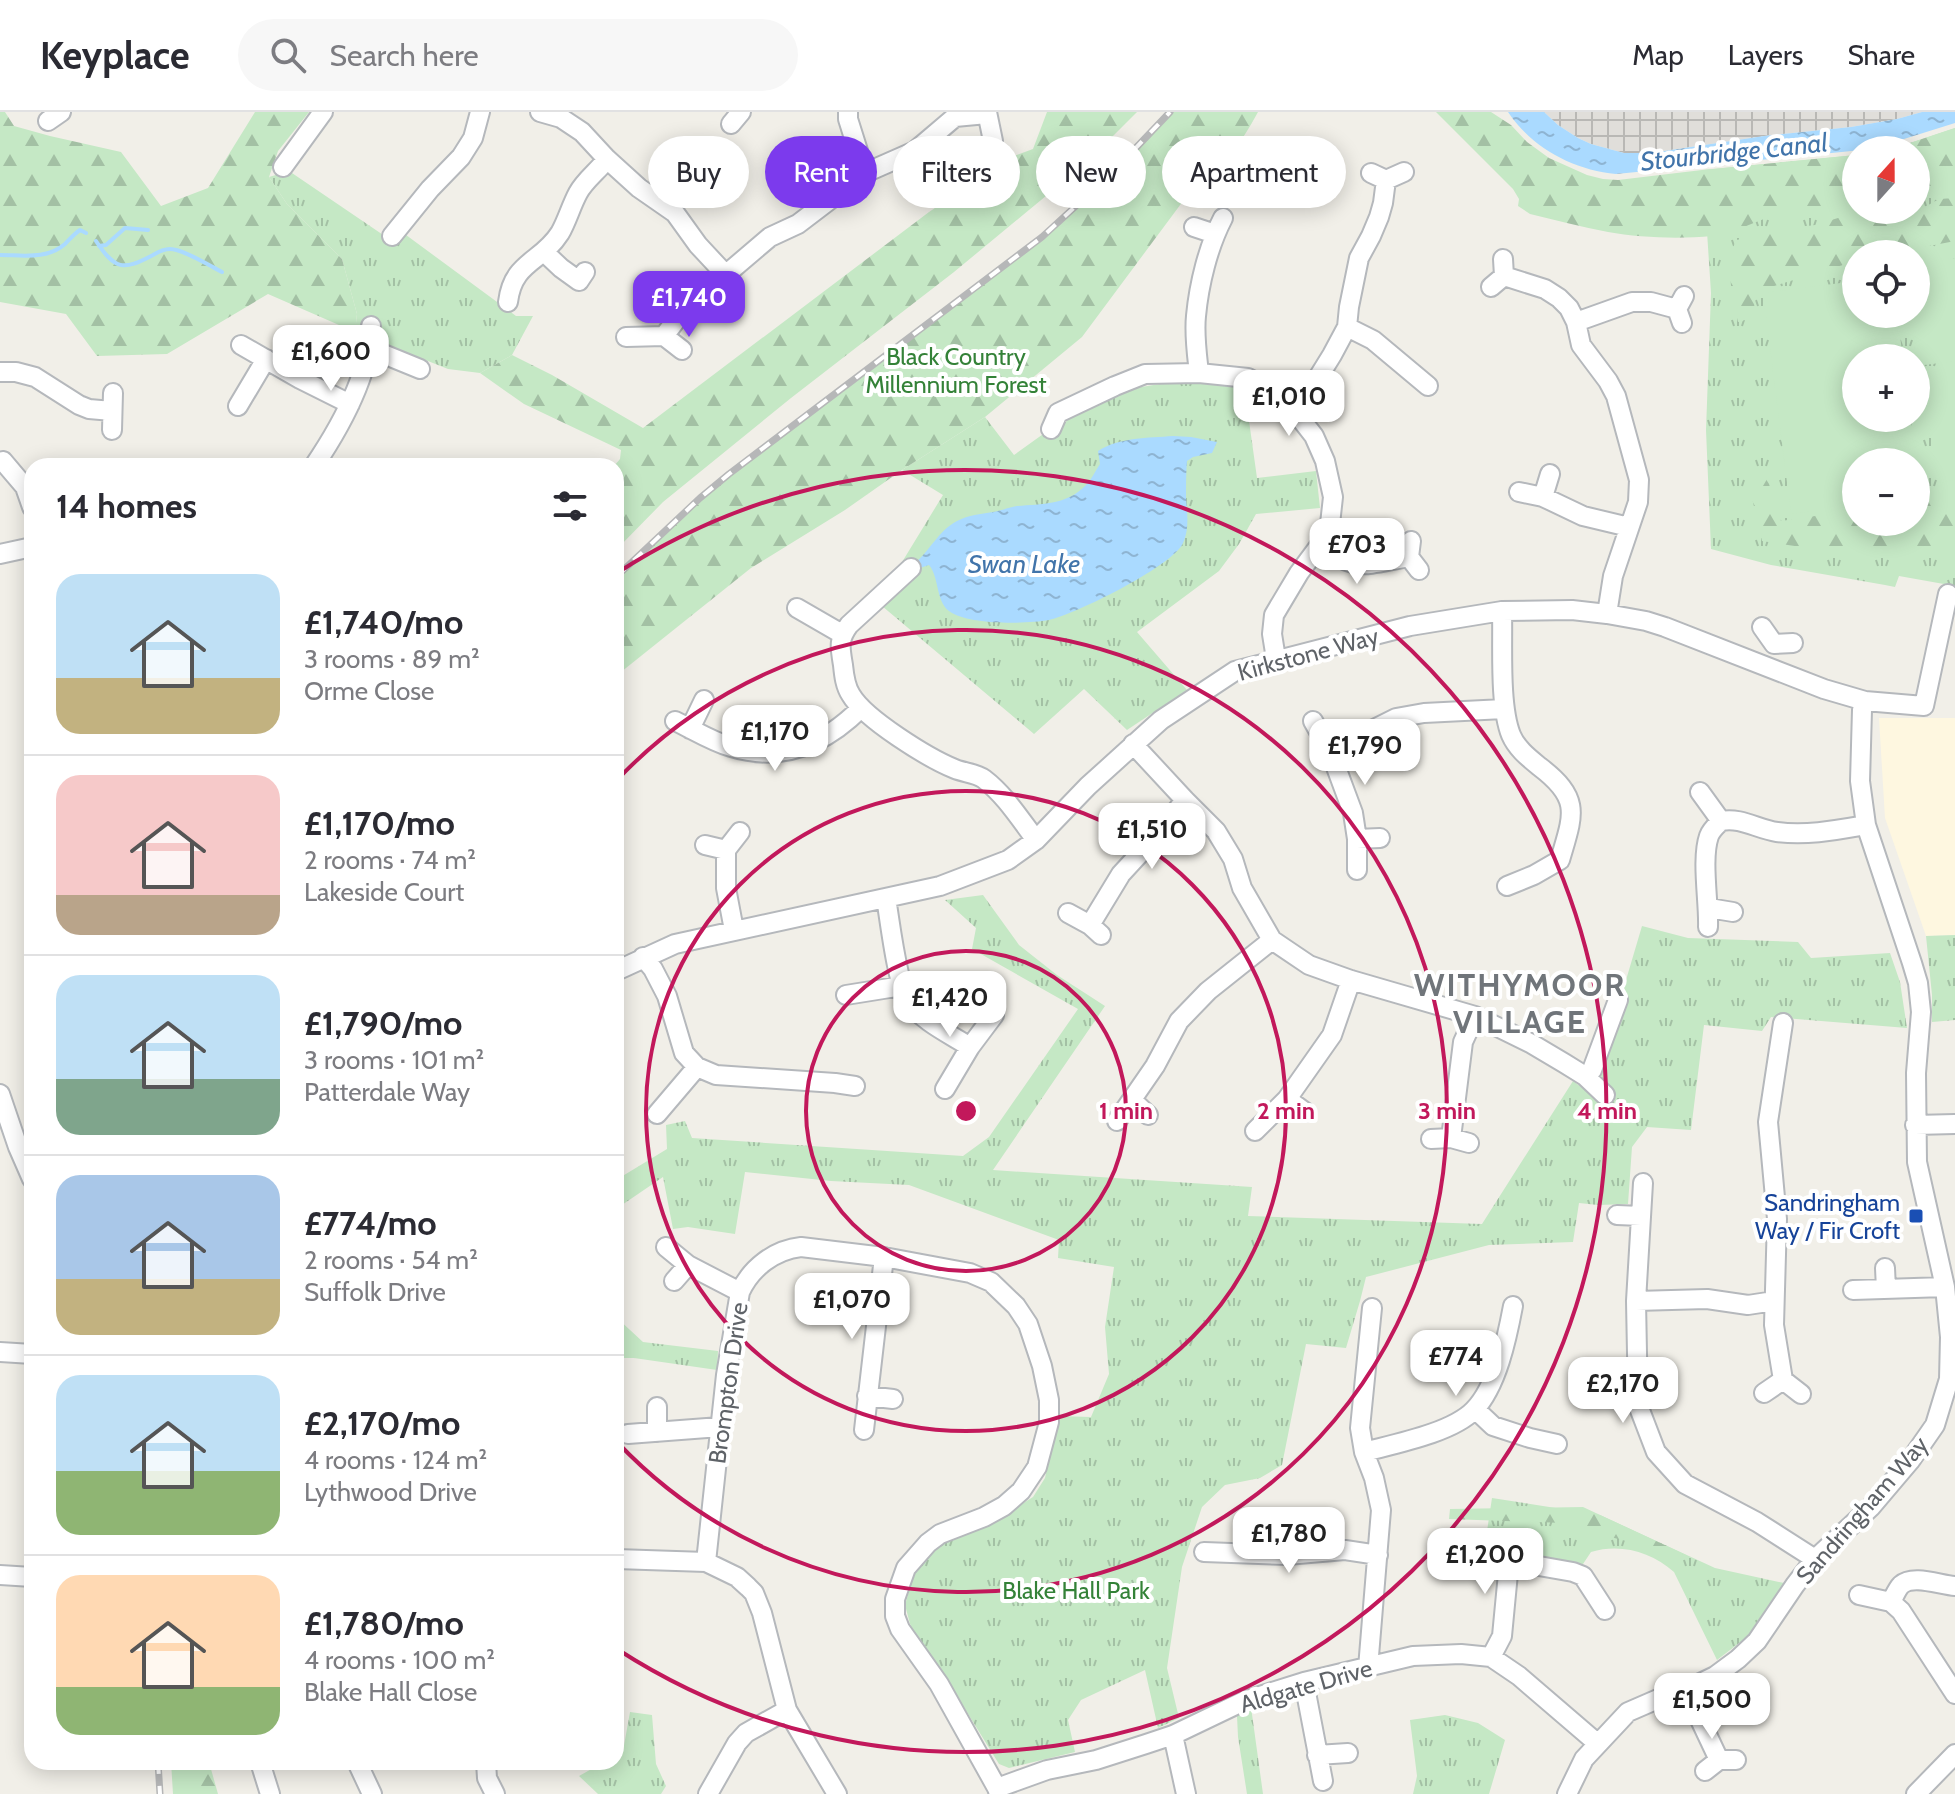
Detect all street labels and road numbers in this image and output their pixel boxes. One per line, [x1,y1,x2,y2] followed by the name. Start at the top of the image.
[1234,621,1382,687] street label: Kirkstone Way
[702,1300,754,1466] street label: Brompton Drive
[1790,1430,1934,1590] street label: Sandringham Way
[1237,1653,1375,1719] street label: Aldgate Drive

